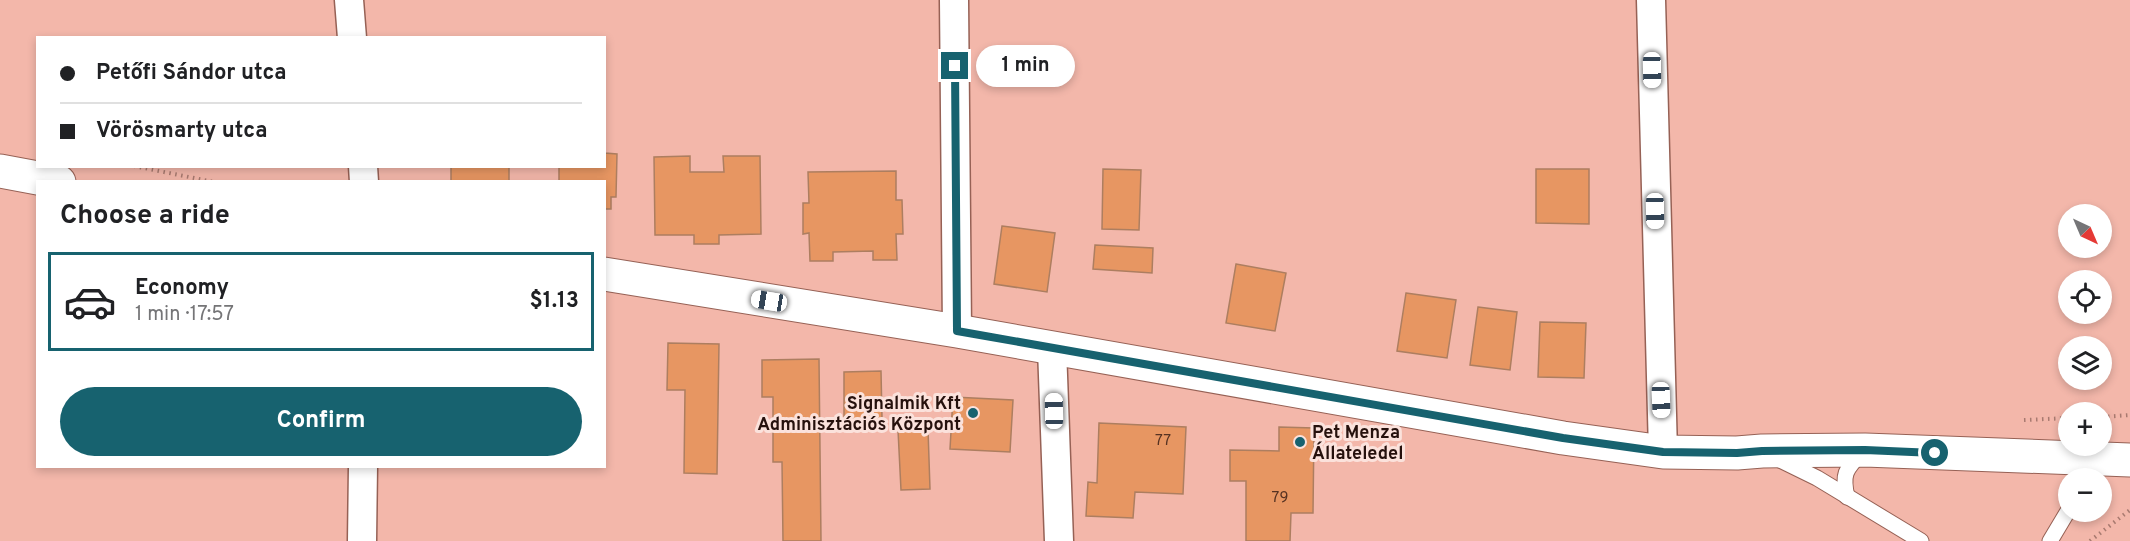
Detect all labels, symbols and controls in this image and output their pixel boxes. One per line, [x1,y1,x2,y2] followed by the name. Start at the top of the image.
[976,45,1075,87] callout: 1 min
[941,52,968,79] route end
[1643,52,1661,88] car
[1001,53,1050,79] text: 1 min
[96,60,287,87] text: Petőfi Sándor utca
[96,118,267,145] text: Vörösmarty utca
[1646,193,1664,229] car
[60,199,230,233] text: Choose a ride
[2058,204,2112,258] north arrow
[2058,204,2112,522] map controls
[2058,270,2112,324] button: locate
[63,275,117,329] icon: car
[135,275,229,302] text: Economy
[529,288,579,315] text: $1.13
[750,289,788,313] car
[135,302,234,328] text: 1 min · 17:57
[2058,336,2112,390] button: layers
[1651,382,1671,418] car
[60,387,582,456] button: Confirm
[757,393,961,437] place label: Signalmik Kft Adminisztációs Központ
[1045,393,1063,429] car
[2058,402,2112,456] button: +
[966,406,980,420] marker: Signalmik Kft Adminisztációs Központ
[1312,422,1403,466] place label: Pet Menza Állateledel
[1155,432,1171,451] house number: 77
[1293,435,1307,449] marker: Pet Menza Állateledel
[1921,439,1948,466] route start
[2058,468,2112,522] button: −
[1272,489,1288,508] house number: 79

